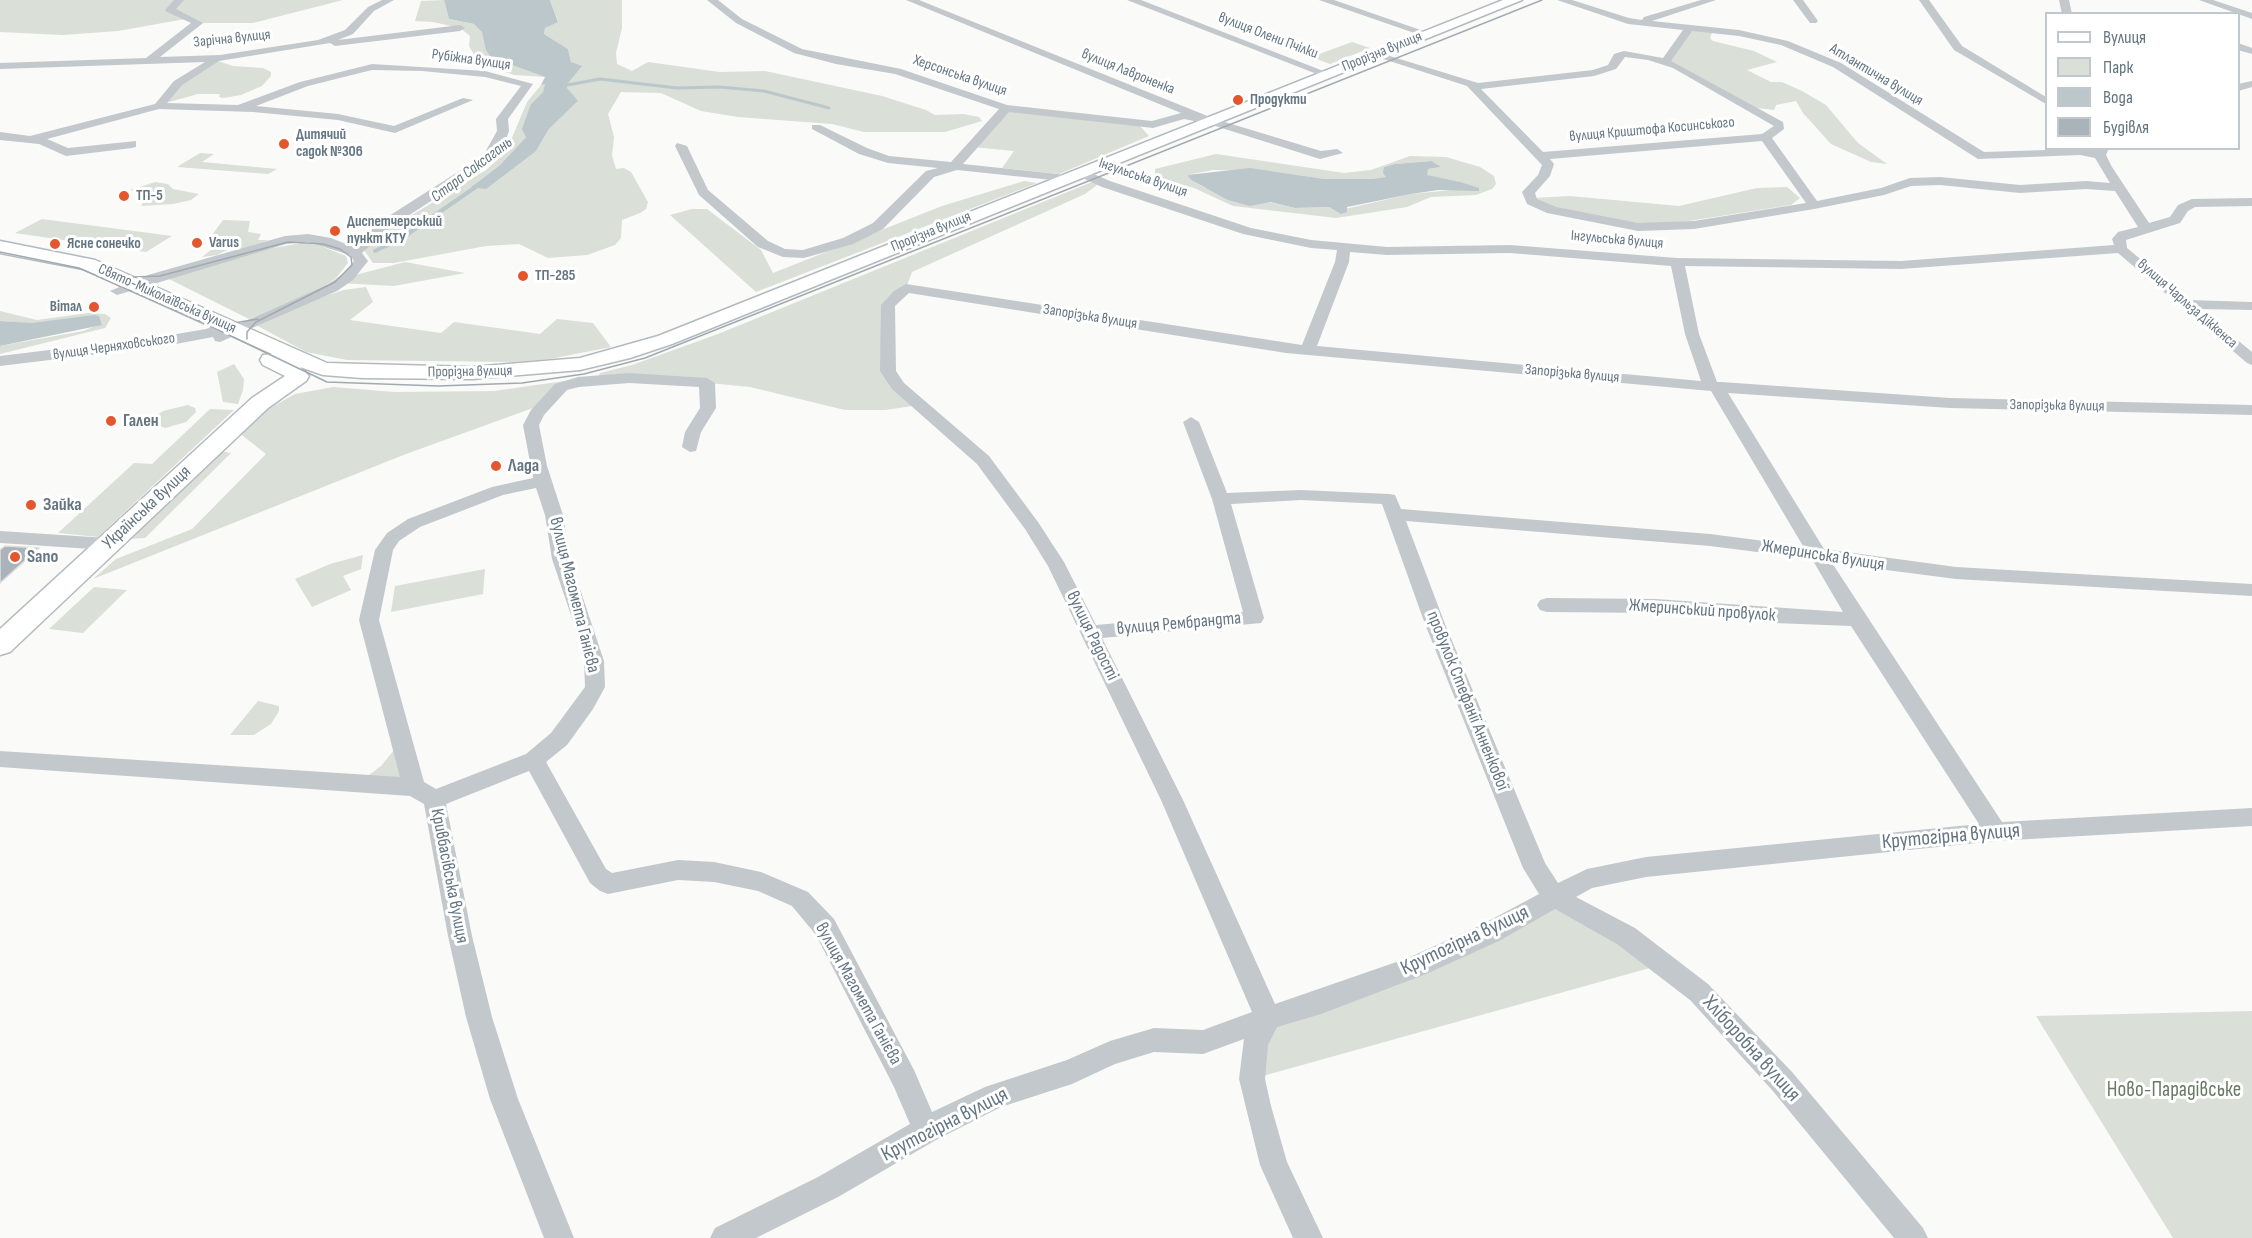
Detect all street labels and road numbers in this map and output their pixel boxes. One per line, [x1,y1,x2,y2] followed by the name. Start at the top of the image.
[1216,9,1320,63] street label: вулиця Олени Пчілки
[193,26,271,52] street label: Зарічна вулиця
[1339,28,1425,76] street label: Прорізна вулиця
[1826,40,1926,110] street label: Атлантична вулиця
[1079,45,1177,99] street label: вулиця Лавроненка
[430,46,512,74] street label: Рубіжна вулиця
[911,52,1009,100] street label: Херсонська вулиця
[1569,114,1735,146] street label: вулиця Криштофа Косинського
[1096,154,1190,202] street label: Інгульська вулиця
[888,208,974,256] street label: Прорізна вулиця
[1570,227,1664,253] street label: Інгульська вулиця
[2133,256,2241,352] street label: вулиця Чарльза Діккенса
[95,260,239,338] street label: Свято-Миколаївська вулиця
[1042,301,1138,333] street label: Запорізька вулиця
[52,330,176,364] street label: вулиця Черняховського
[1524,361,1620,387] street label: Запорізька вулиця
[428,362,512,382] street label: Прорізна вулиця
[2009,396,2105,416] street label: Запорізька вулиця
[98,461,196,555] street label: Українська вулиця
[544,515,604,675] street label: вулиця Магомета Ганієва
[1760,536,1886,576] street label: Жмеринська вулиця
[1061,588,1123,684] street label: вулиця Радості
[1628,595,1776,627] street label: Жмеринський провулок
[1116,608,1242,640] street label: вулиця Рембрандта
[1421,608,1513,794] street label: провулок Стефанії Анненкової
[425,807,473,945] street label: Кривбасівська вулиця
[1881,818,2021,856] street label: Крутогірна вулиця
[1397,900,1533,982] street label: Крутогірна вулиця
[810,919,906,1069] street label: вулиця Магомета Ганієва
[1697,991,1805,1107] street label: Хліборобна вулиця
[878,1082,1012,1168] street label: Крутогірна вулиця

